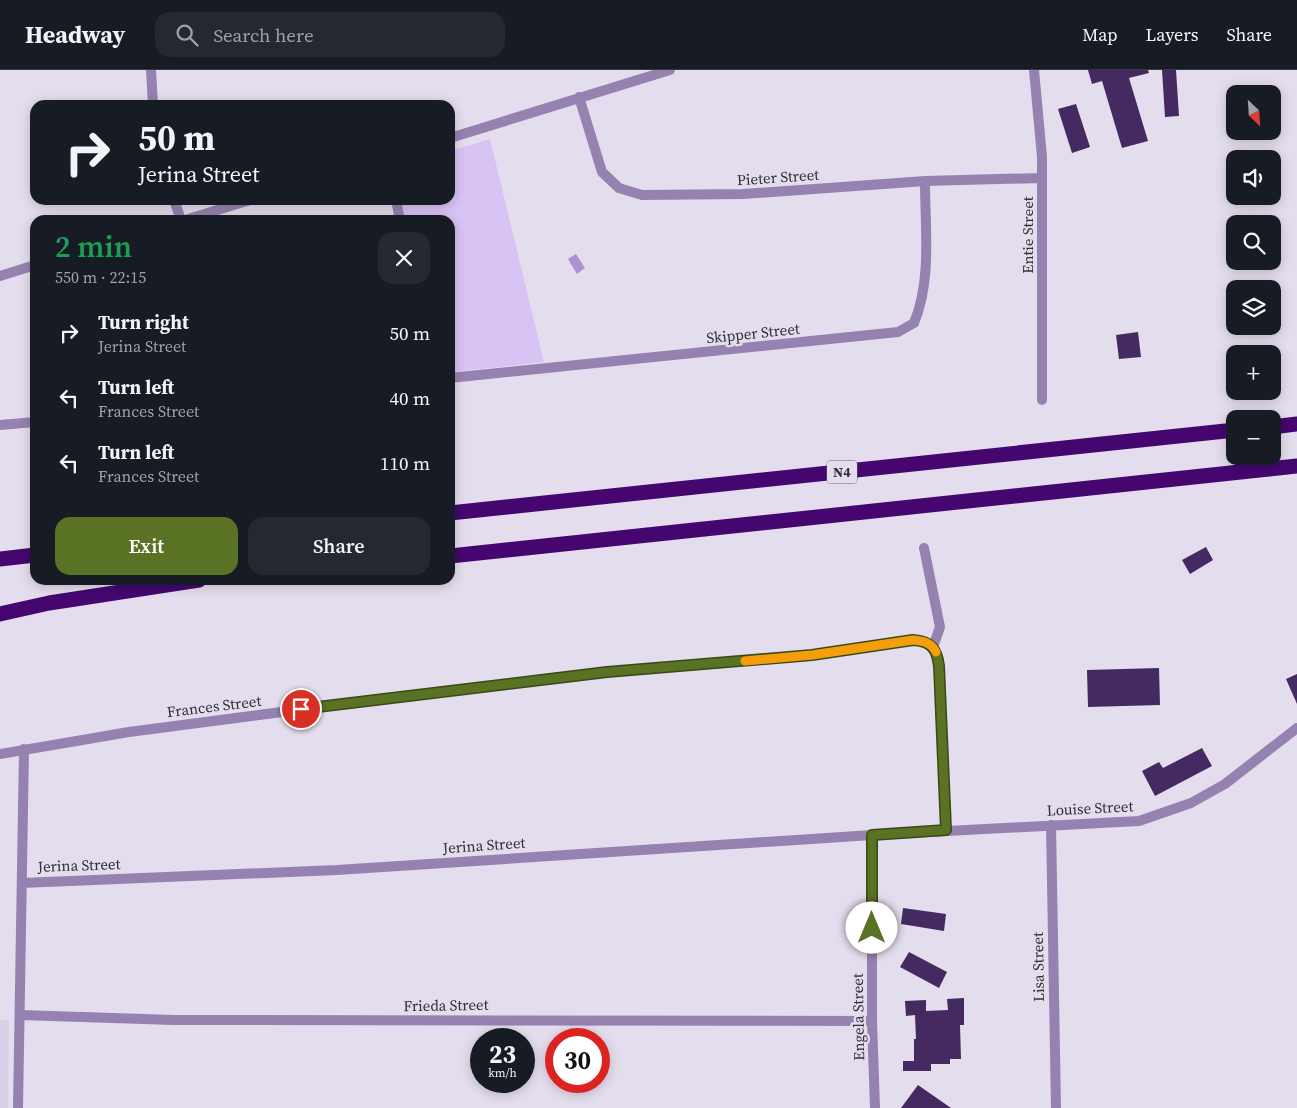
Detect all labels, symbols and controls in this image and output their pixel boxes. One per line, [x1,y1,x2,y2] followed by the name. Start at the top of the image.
[155,12,505,57] search box
[25,18,125,51] text: Headway
[173,21,201,49] icon: search
[213,22,314,48] text: Search here
[1082,22,1117,47] text: Map
[1145,22,1198,47] text: Layers
[1226,22,1272,47] text: Share
[1226,85,1281,140] north arrow
[1226,85,1281,465] map controls
[138,114,215,162] text: 50 m
[55,120,120,185] icon: right
[1226,150,1281,205] button: sound
[138,159,259,189] text: Jerina Street
[736,164,820,190] street label: Pieter Street
[1017,196,1038,274] street label: Entie Street
[1226,215,1281,270] button: search
[55,226,132,267] text: 2 min
[378,232,430,284] button: close
[55,266,146,288] text: 550 m · 22:15
[1226,280,1281,335] button: layers
[98,309,189,335] text: Turn right
[705,318,801,348] street label: Skipper Street
[55,319,83,347] icon: right
[389,320,430,346] text: 50 m
[98,335,186,357] text: Jerina Street
[1226,345,1281,400] button: +
[98,374,174,400] text: Turn left
[55,384,83,412] icon: left
[389,385,430,411] text: 40 m
[98,400,199,422] text: Frances Street
[1226,410,1281,465] button: −
[98,439,174,465] text: Turn left
[55,449,83,477] icon: left
[380,450,430,476] text: 110 m
[827,461,857,484] road number: N4
[98,465,199,487] text: Frances Street
[55,517,238,575] button: Exit
[248,517,430,575] button: Share
[280,688,322,730] pin
[166,690,263,722] street label: Frances Street
[287,695,315,723] icon: arrive
[1046,795,1134,821] street label: Louise Street
[441,832,526,858] street label: Jerina Street
[36,853,121,877] street label: Jerina Street
[845,901,897,953] position arrow
[1027,932,1049,1002] street label: Lisa Street
[847,973,869,1061] street label: Engela Street
[403,994,489,1016] street label: Frieda Street
[545,1028,610,1093] speed limit sign: 30
[489,1037,516,1071] text: 23
[488,1065,517,1081] text: km/h

